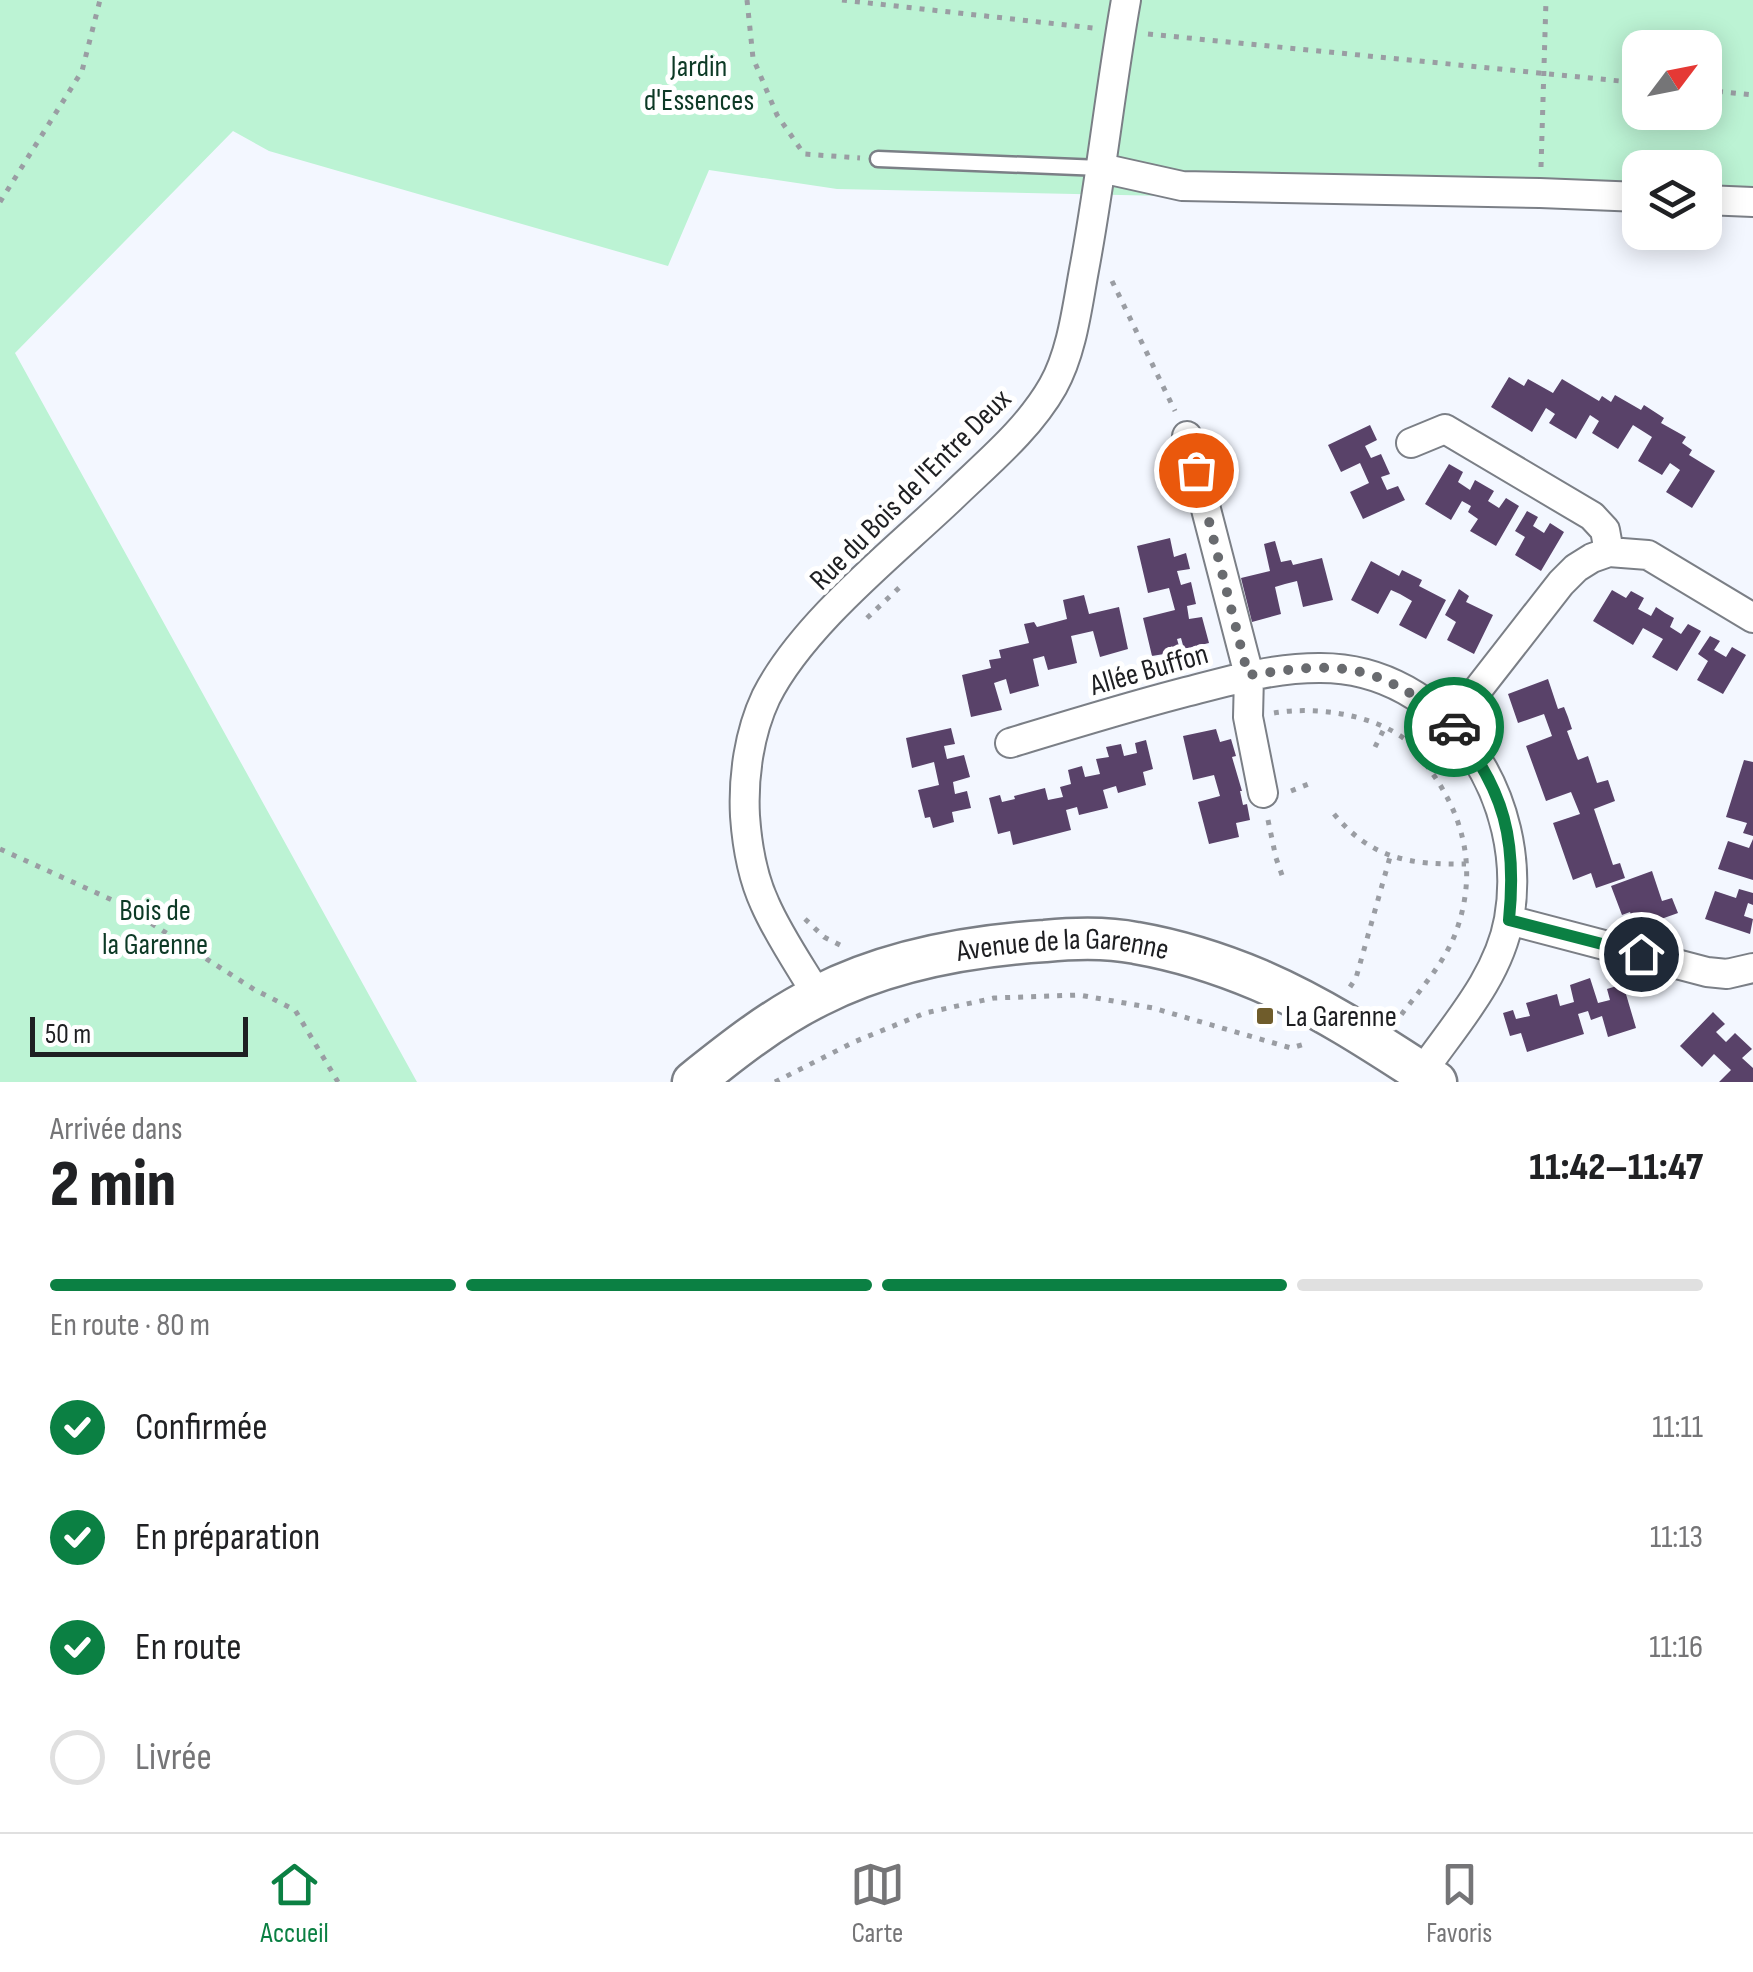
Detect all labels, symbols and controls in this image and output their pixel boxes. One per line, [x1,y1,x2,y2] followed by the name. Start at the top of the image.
[1622,30,1722,130] north arrow
[1622,30,1722,250] map controls
[644,49,754,119] park label: Jardin d'Essences
[1622,150,1722,250] button: layers
[803,382,1019,598] street label: Rue du Bois de l'Entre Deux
[1154,428,1239,513] pin
[1169,443,1224,498] icon: bag
[1085,636,1212,704] street label: Allée Buffon
[1404,677,1504,777] courier
[1427,700,1482,755] icon: car
[102,893,208,963] park label: Bois de la Garenne
[1599,912,1684,997] pin
[953,922,1172,970] street label: Avenue de la Garenne
[1614,927,1669,982] icon: home
[1285,999,1397,1035] place label: La Garenne
[1254,1005,1276,1027] marker: La Garenne
[30,1012,248,1056] scale bar
[45,1018,91,1051] text: 50 m
[50,1110,182,1149] text: Arrivée dans
[1529,1145,1703,1190] text: 11:42–11:47
[50,1147,176,1225] text: 2 min
[50,1306,210,1345] text: En route · 80 m
[50,1400,105,1455] icon: check
[135,1405,268,1450] text: Confirmée
[1652,1408,1703,1447] text: 11:11
[50,1510,105,1565] icon: check
[135,1515,320,1560] text: En préparation
[1650,1518,1703,1557] text: 11:13
[50,1620,105,1675] icon: check
[135,1625,241,1670] text: En route
[1649,1628,1703,1667] text: 11:16
[135,1735,212,1780] text: Livrée
[261,1857,329,1950] tab: Accueil
[850,1857,905,1950] tab: Carte
[1426,1857,1492,1950] tab: Favoris

